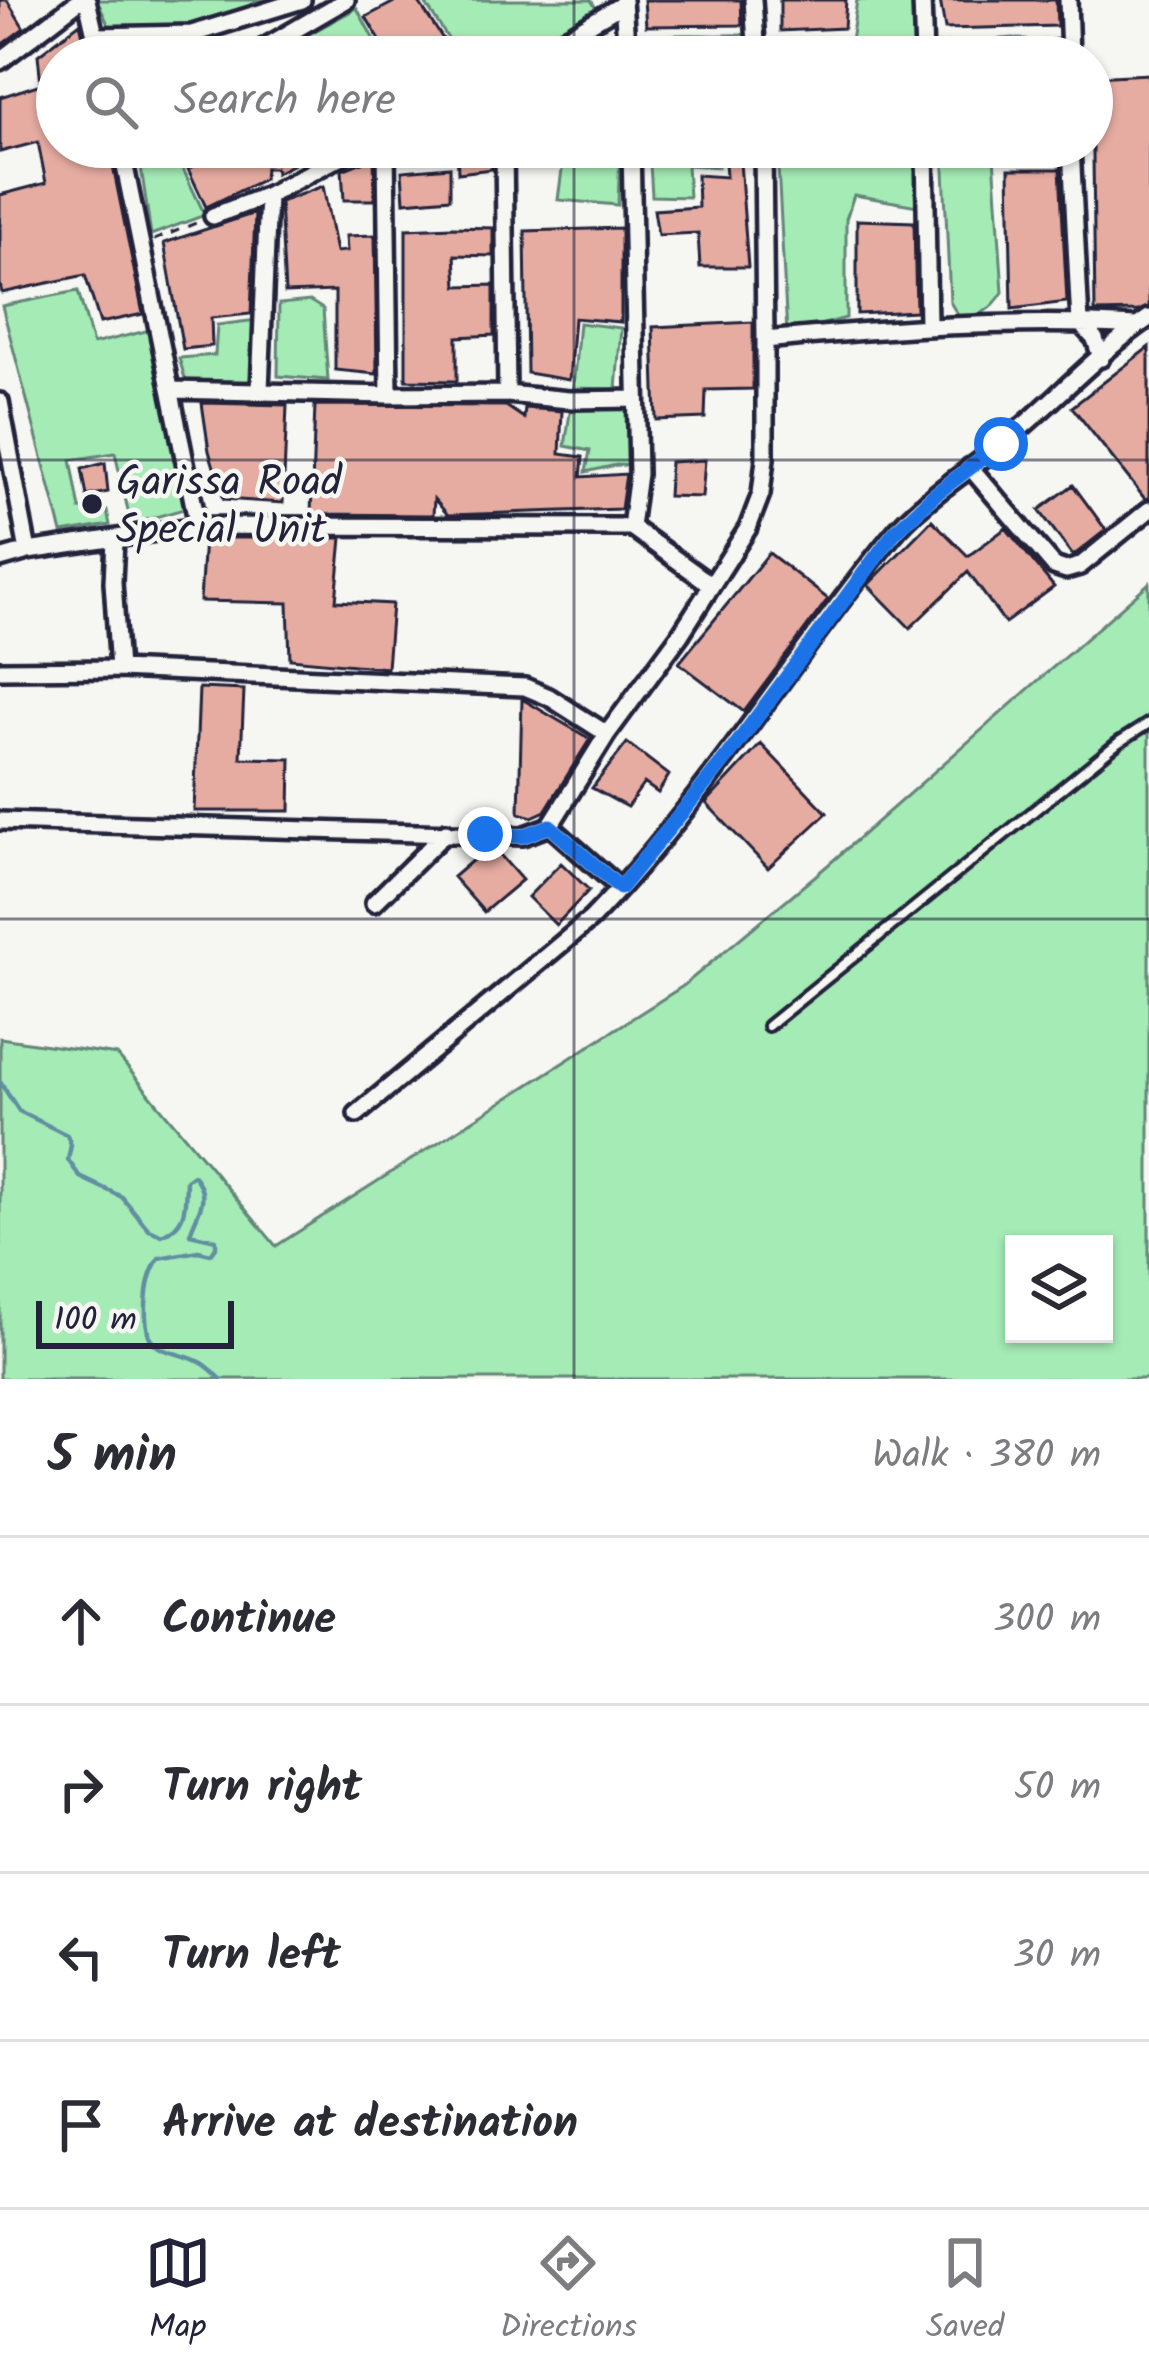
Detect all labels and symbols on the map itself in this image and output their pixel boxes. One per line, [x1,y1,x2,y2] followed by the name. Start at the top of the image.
[974,417,1028,471] route start
[116,450,343,565] place label: Garissa Road Special Unit
[79,491,105,517] marker: Garissa Road Special Unit
[458,807,512,861] route end
[36,1295,234,1348] scale bar

